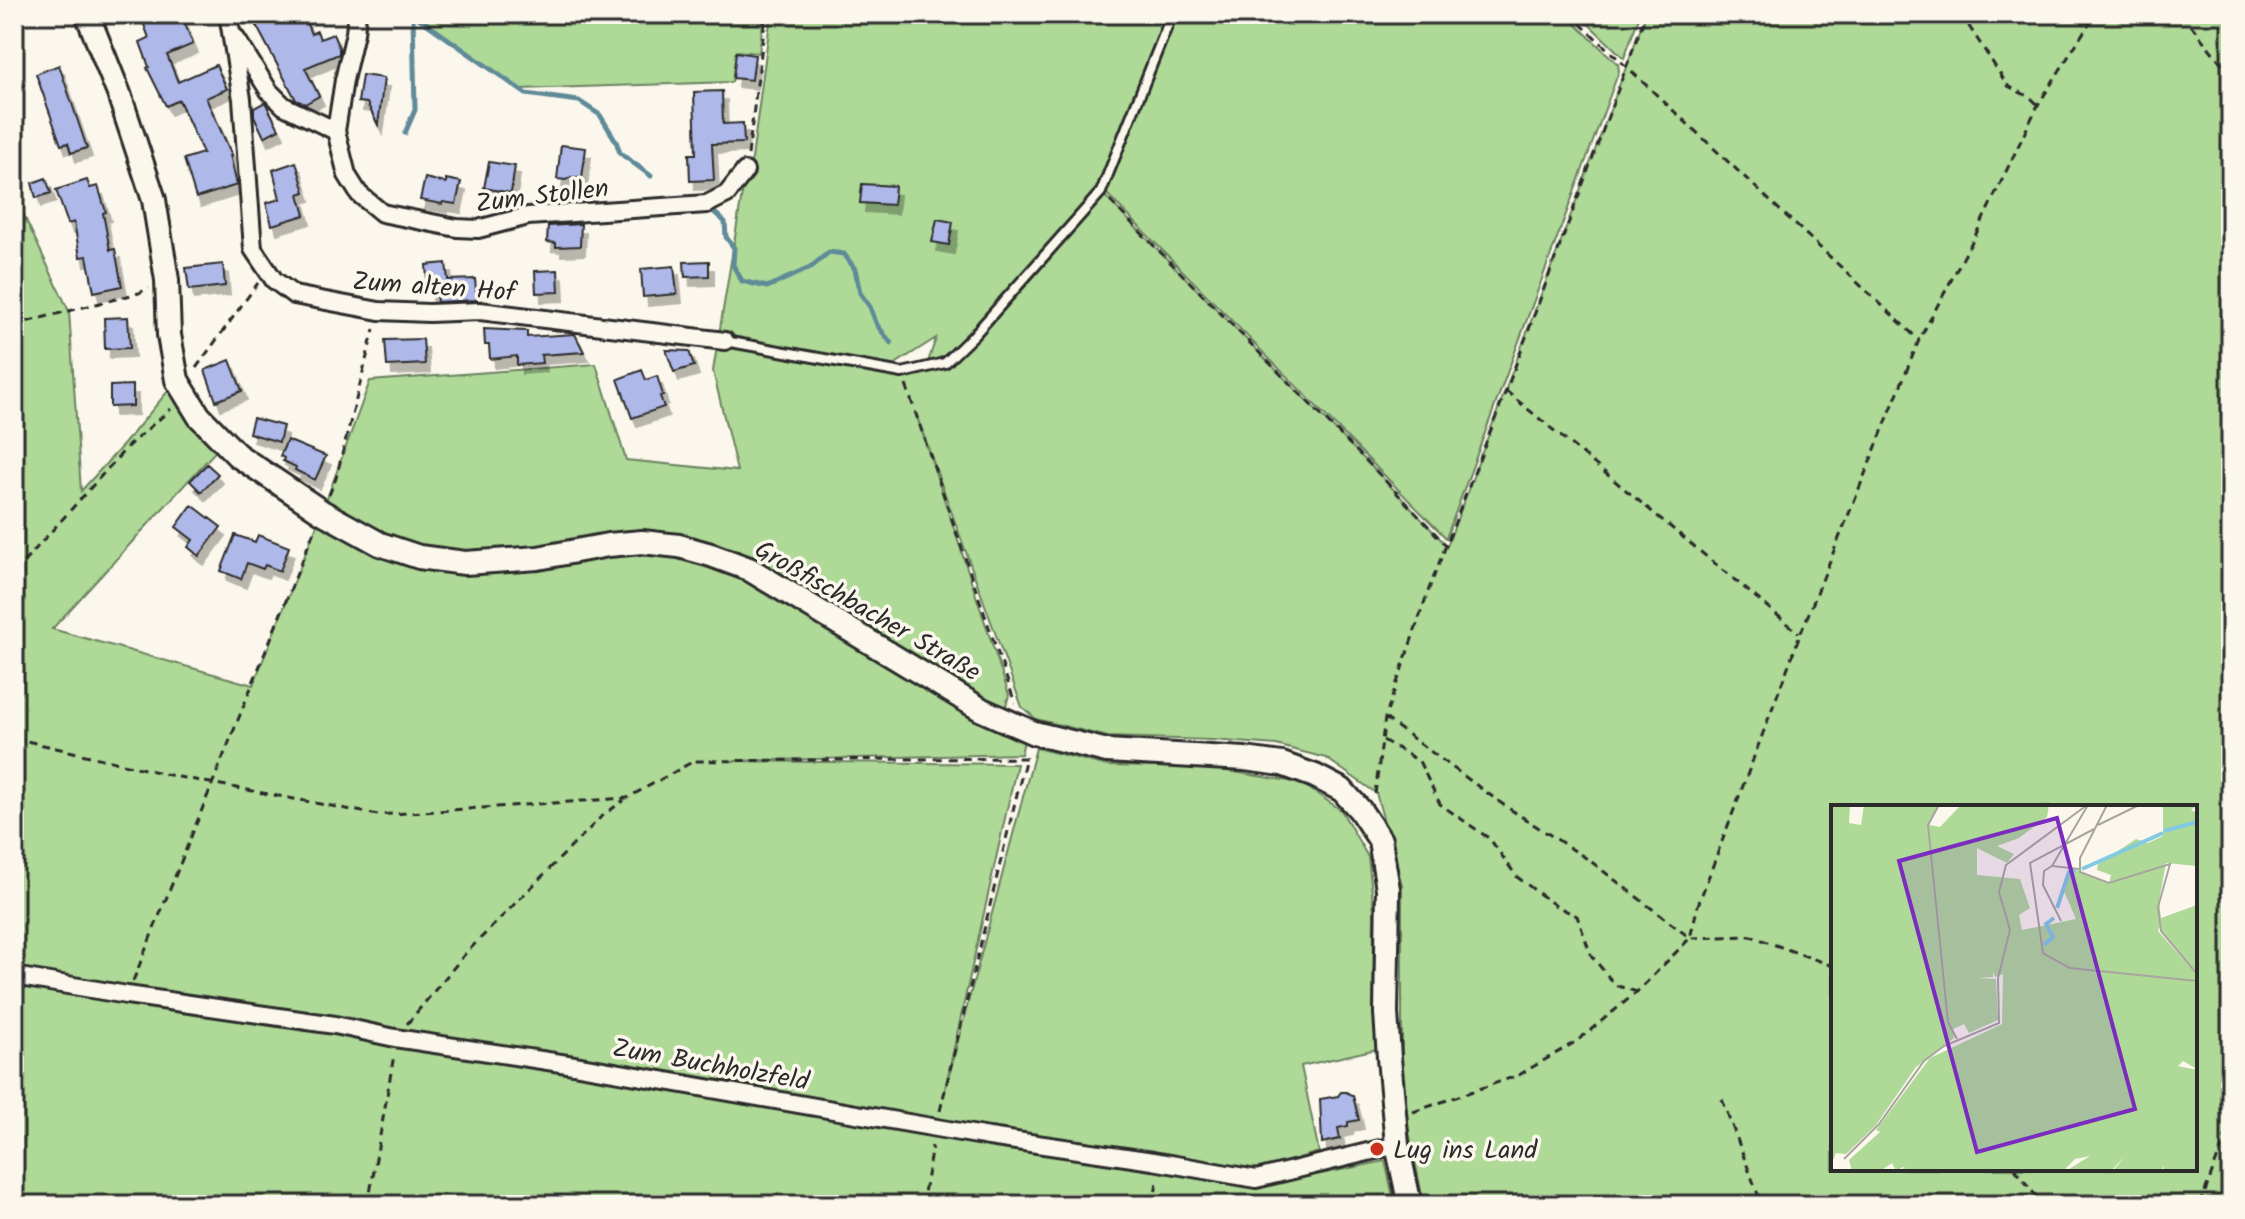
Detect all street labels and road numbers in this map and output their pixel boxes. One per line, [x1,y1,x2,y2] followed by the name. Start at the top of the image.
[473,168,611,226] street label: Zum Stollen
[351,261,519,315] street label: Zum alten Hof
[746,530,988,694] street label: Großfischbacher Straße
[609,1028,813,1104] street label: Zum Buchholzfeld

